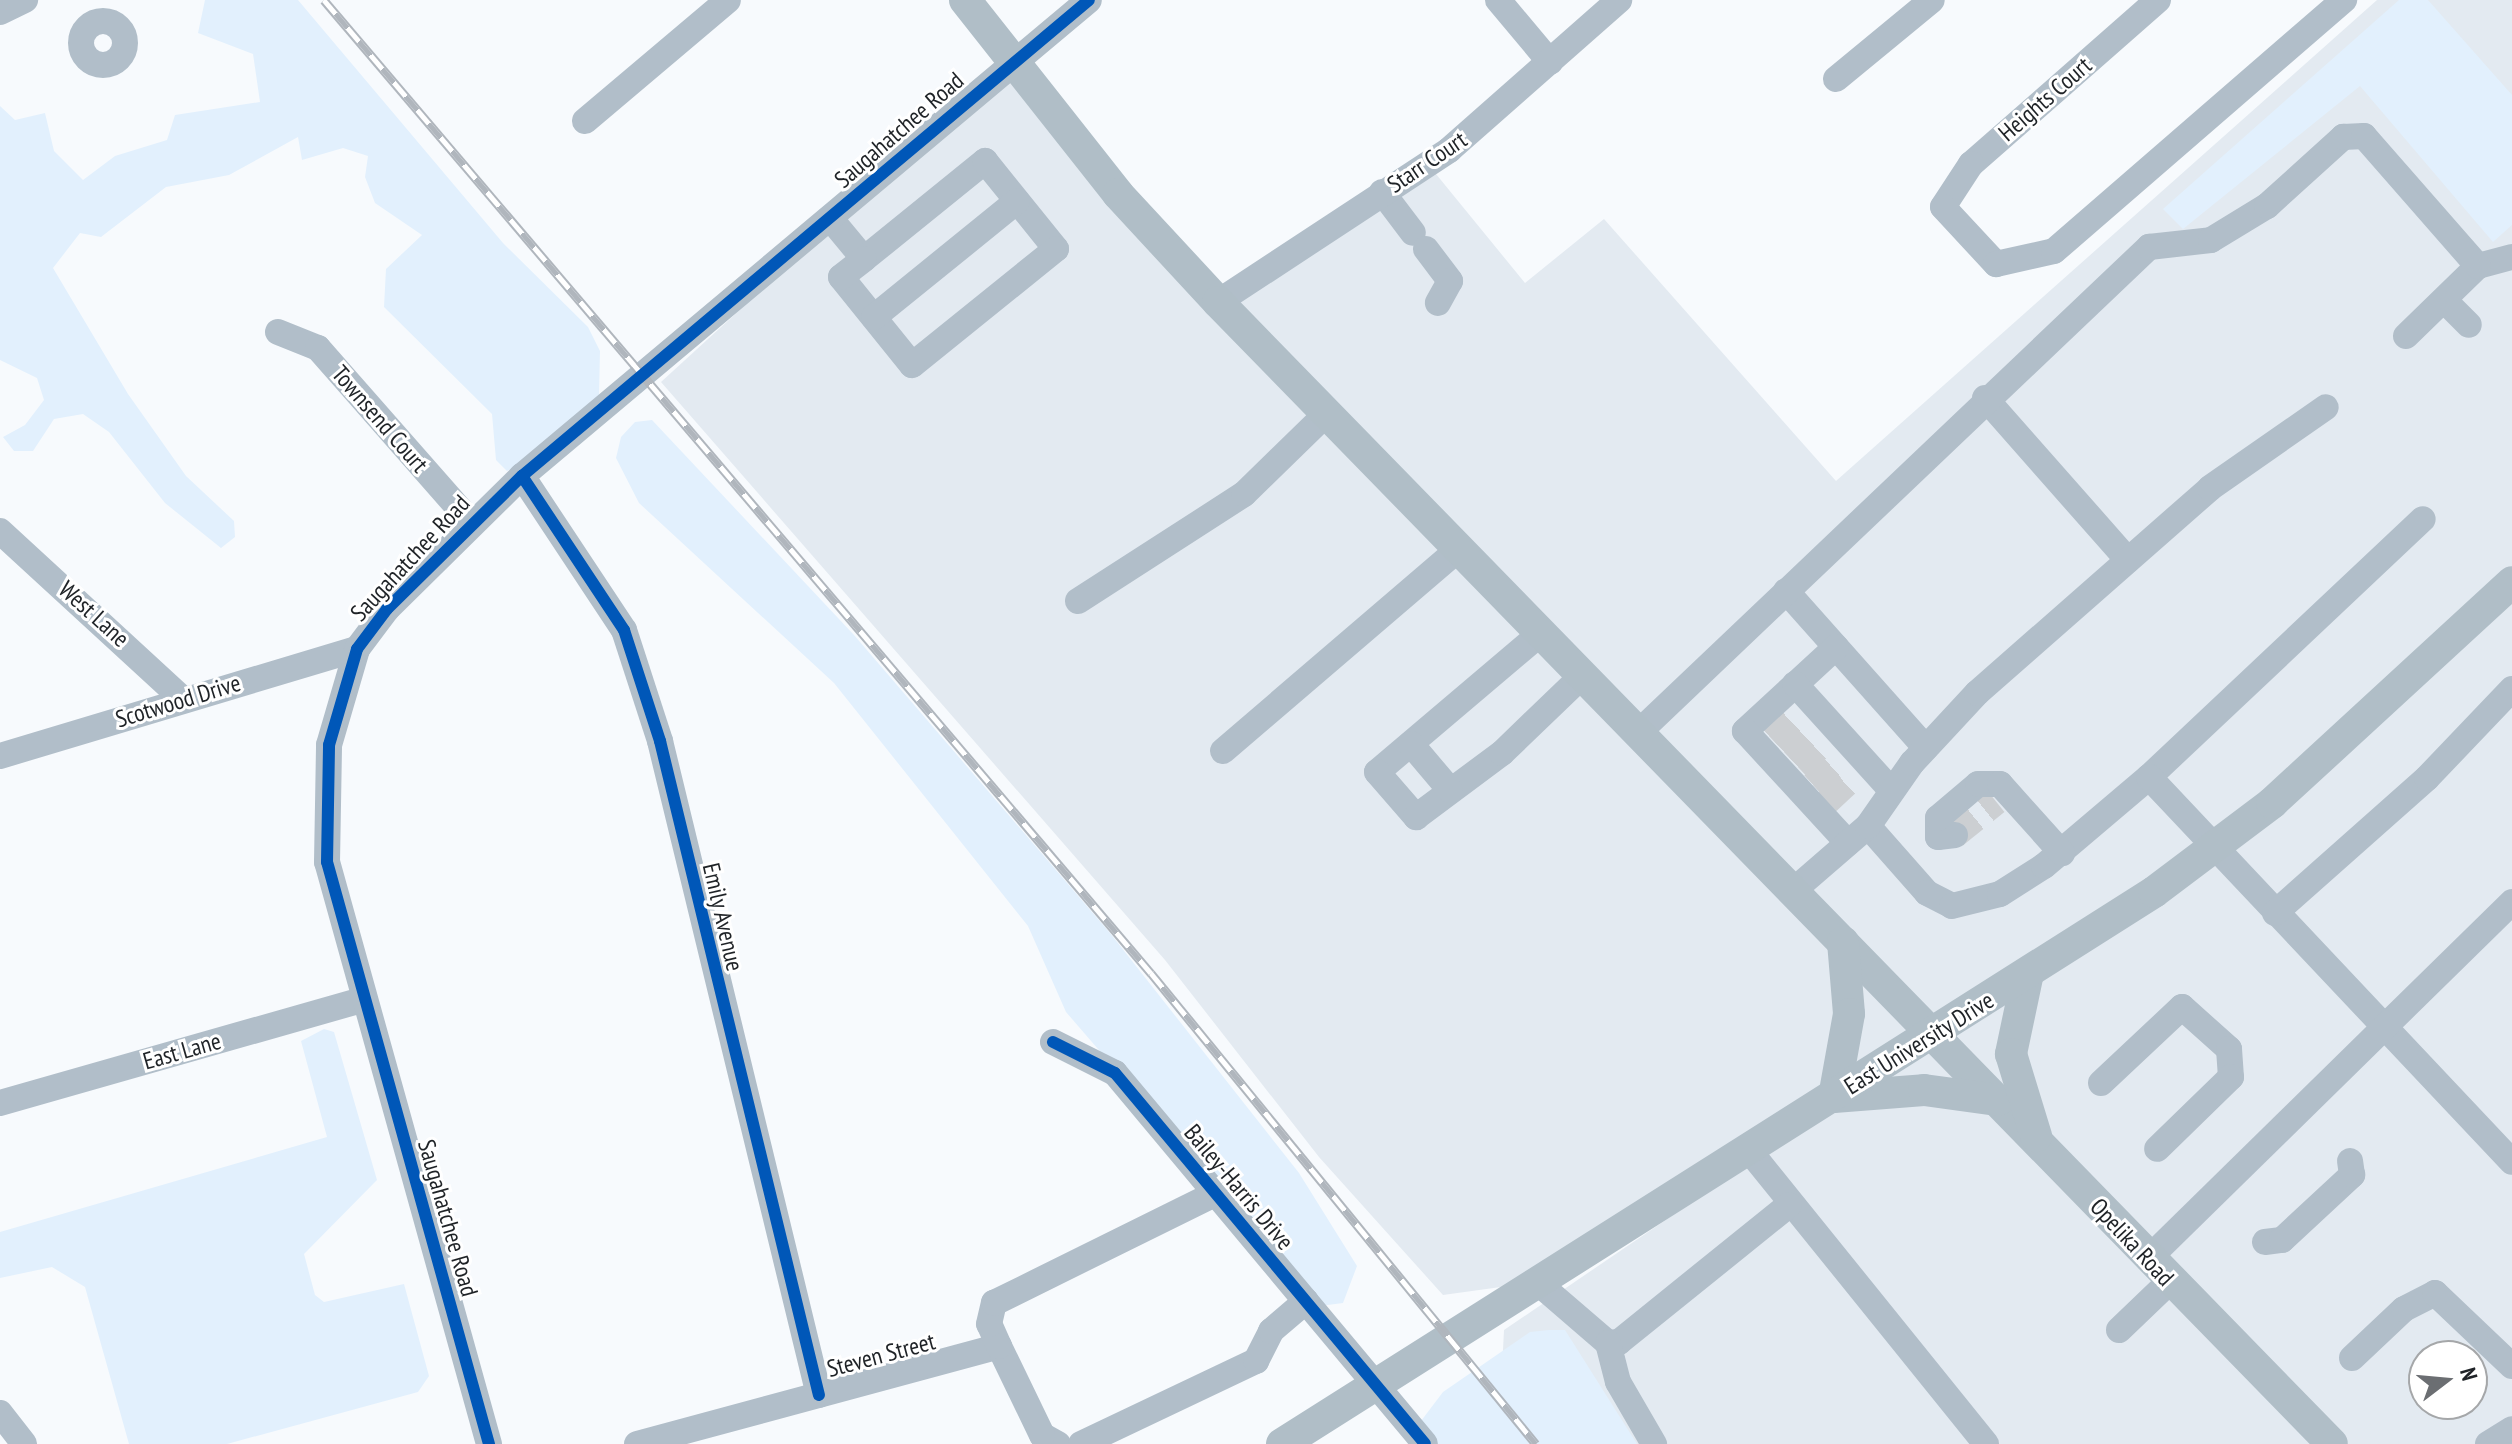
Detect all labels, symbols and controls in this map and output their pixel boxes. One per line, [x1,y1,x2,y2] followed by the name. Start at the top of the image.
[1993,51,2097,147] street label: Heights Court
[829,66,969,194] street label: Saugahatchee Road
[1382,125,1472,199] street label: Starr Court
[326,360,434,478] street label: Townsend Court
[344,489,476,627] street label: Saugahatchee Road
[53,575,135,653] street label: West Lane
[112,668,244,734] street label: Scotwood Drive
[696,859,750,975] street label: Emily Avenue
[1839,985,1999,1101] street label: East University Drive
[140,1026,224,1076] street label: East Lane
[1178,1118,1300,1256] street label: Bailey-Harris Drive
[412,1136,484,1300] street label: Saugahatchee Road
[2084,1192,2180,1292] street label: Opelika Road
[824,1327,938,1383] street label: Steven Street
[2408,1340,2488,1420] north arrow
[2454,1364,2484,1384] text: N

